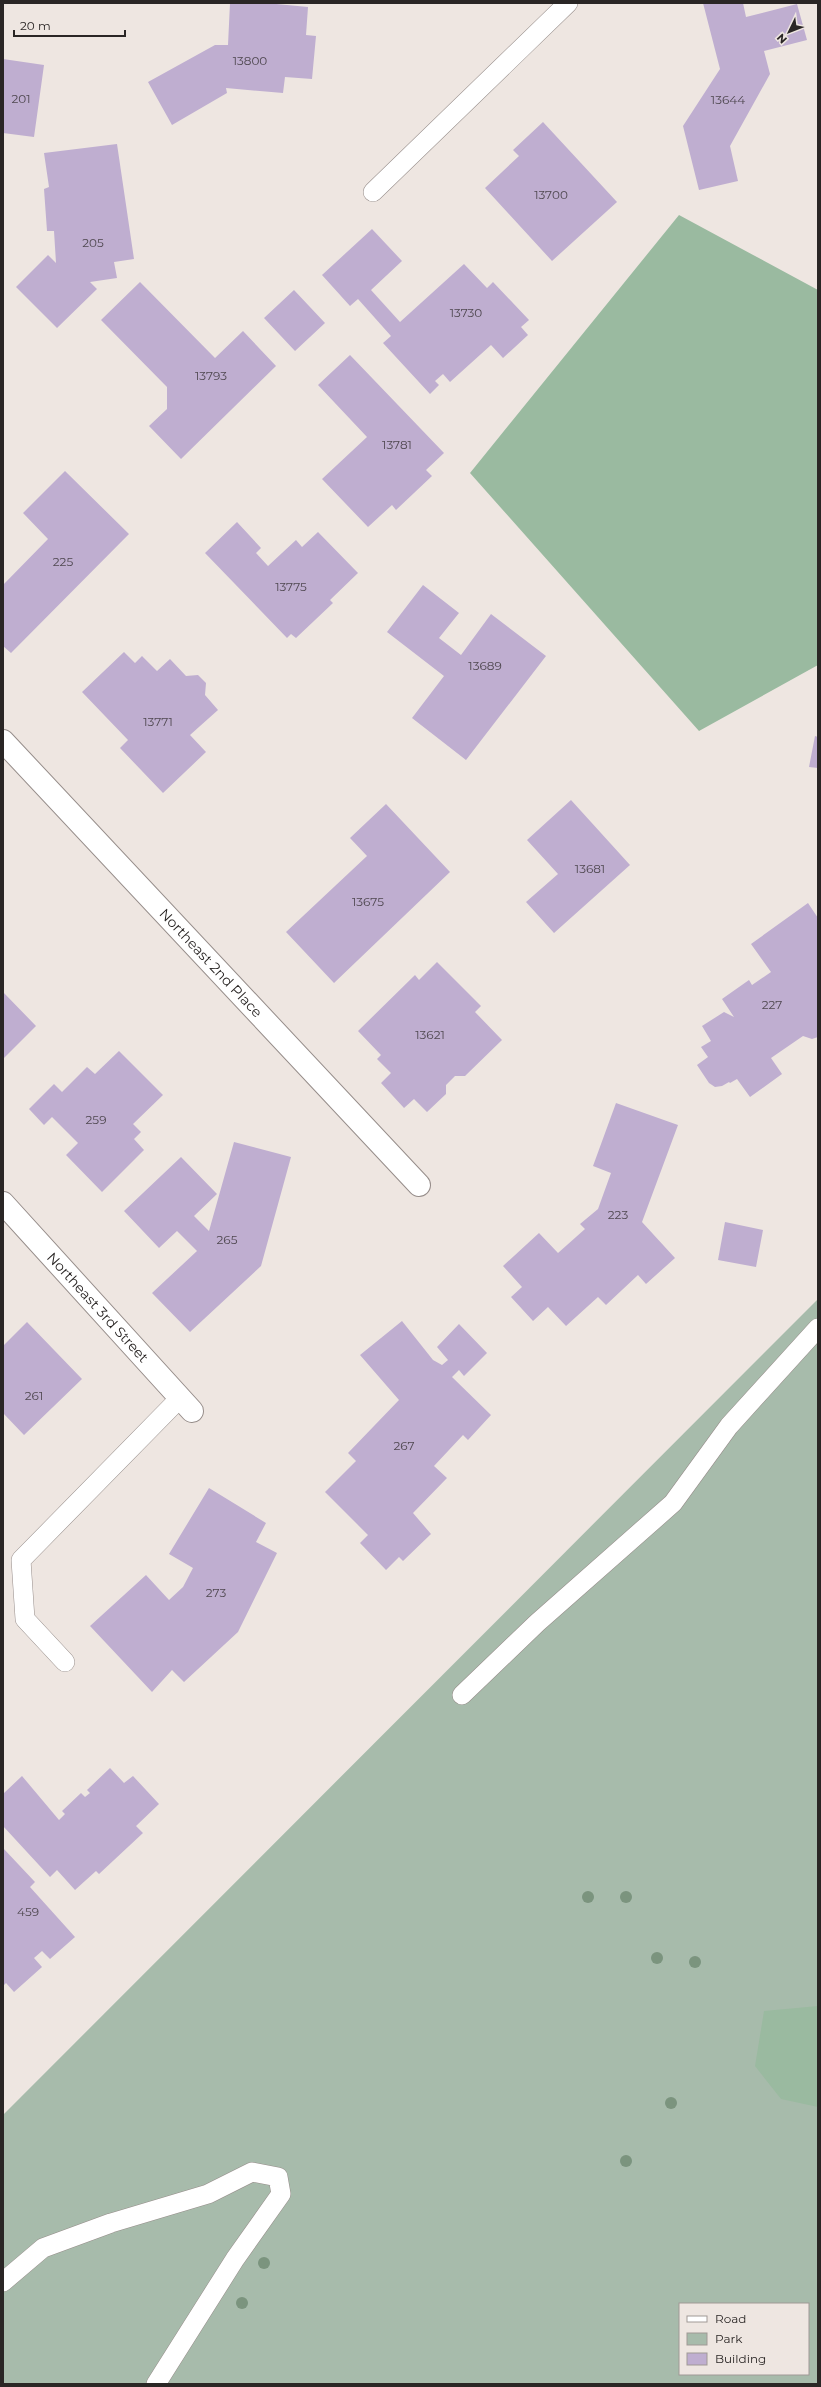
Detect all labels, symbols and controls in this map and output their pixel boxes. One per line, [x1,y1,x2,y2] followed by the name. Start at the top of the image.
[14,12,125,38] scale bar
[769,12,809,52] north arrow
[20,18,51,33] text: 20 m
[774,31,790,47] text: N
[233,53,267,68] house number: 13800
[11,91,31,106] house number: 201
[711,92,745,107] house number: 13644
[534,187,568,202] house number: 13700
[82,235,104,250] house number: 205
[450,305,482,320] house number: 13730
[195,368,227,383] house number: 13793
[382,437,412,452] house number: 13781
[53,554,73,569] house number: 225
[275,579,307,594] house number: 13775
[468,658,502,673] house number: 13689
[143,714,173,729] house number: 13771
[575,861,605,876] house number: 13681
[352,894,384,909] house number: 13675
[155,905,266,1021] street label: Northeast 2nd Place
[762,997,782,1012] house number: 227
[415,1027,445,1042] house number: 13621
[86,1112,106,1127] house number: 259
[608,1207,628,1222] house number: 223
[217,1232,238,1247] house number: 265
[43,1248,153,1366] street label: Northeast 3rd Street
[25,1388,43,1403] house number: 261
[393,1438,415,1453] house number: 267
[206,1585,226,1600] house number: 273
[17,1904,39,1919] house number: 459
[679,2303,809,2375] legend
[715,2311,746,2326] text: Road
[715,2331,743,2346] text: Park
[715,2351,766,2366] text: Building

